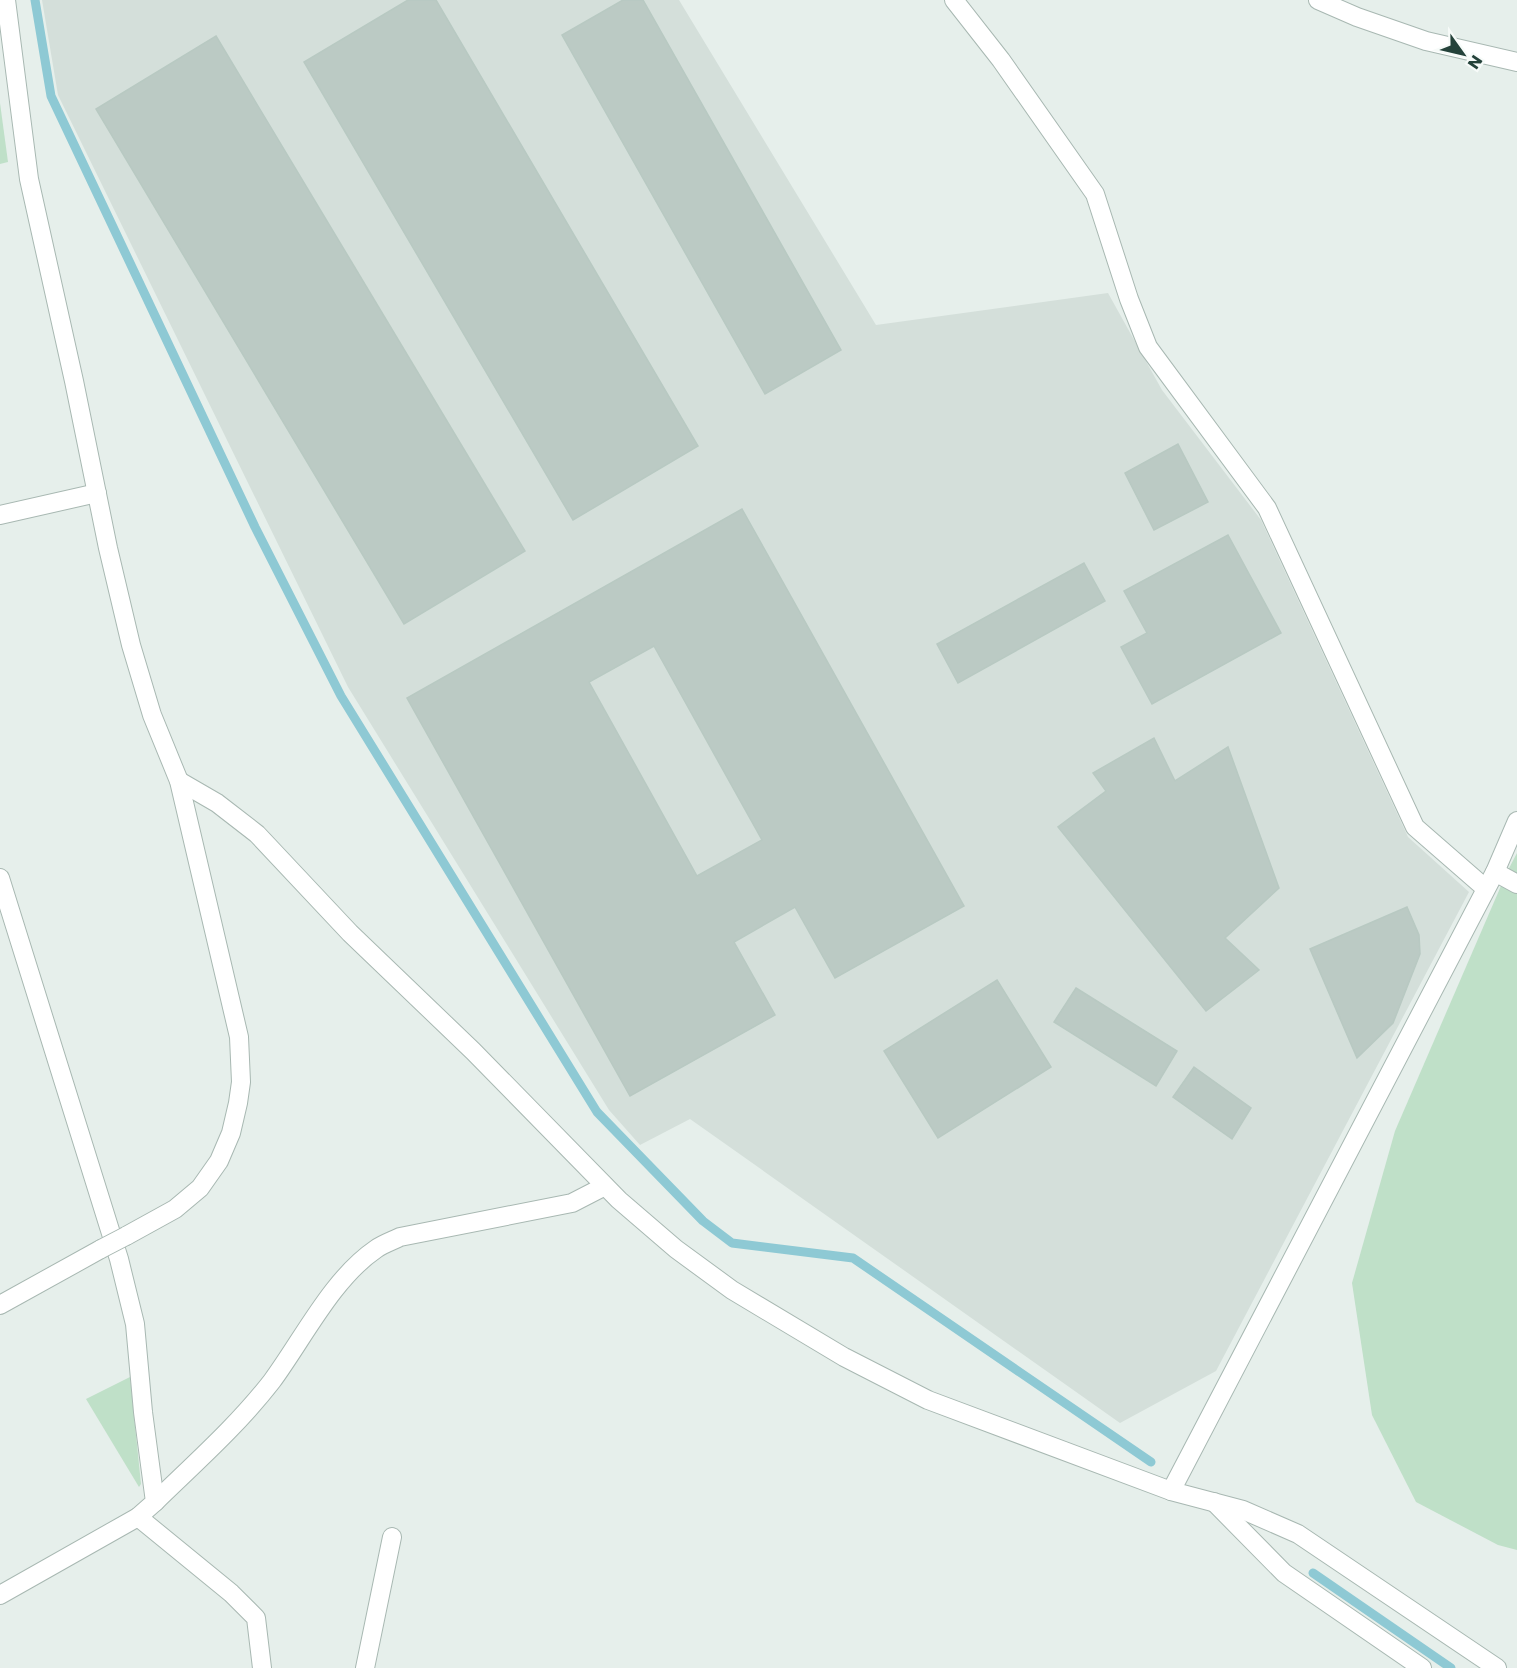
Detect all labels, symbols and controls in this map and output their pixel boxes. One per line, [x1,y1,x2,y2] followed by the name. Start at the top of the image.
[1433,24,1493,84] north arrow
[1462,51,1488,74] text: N

